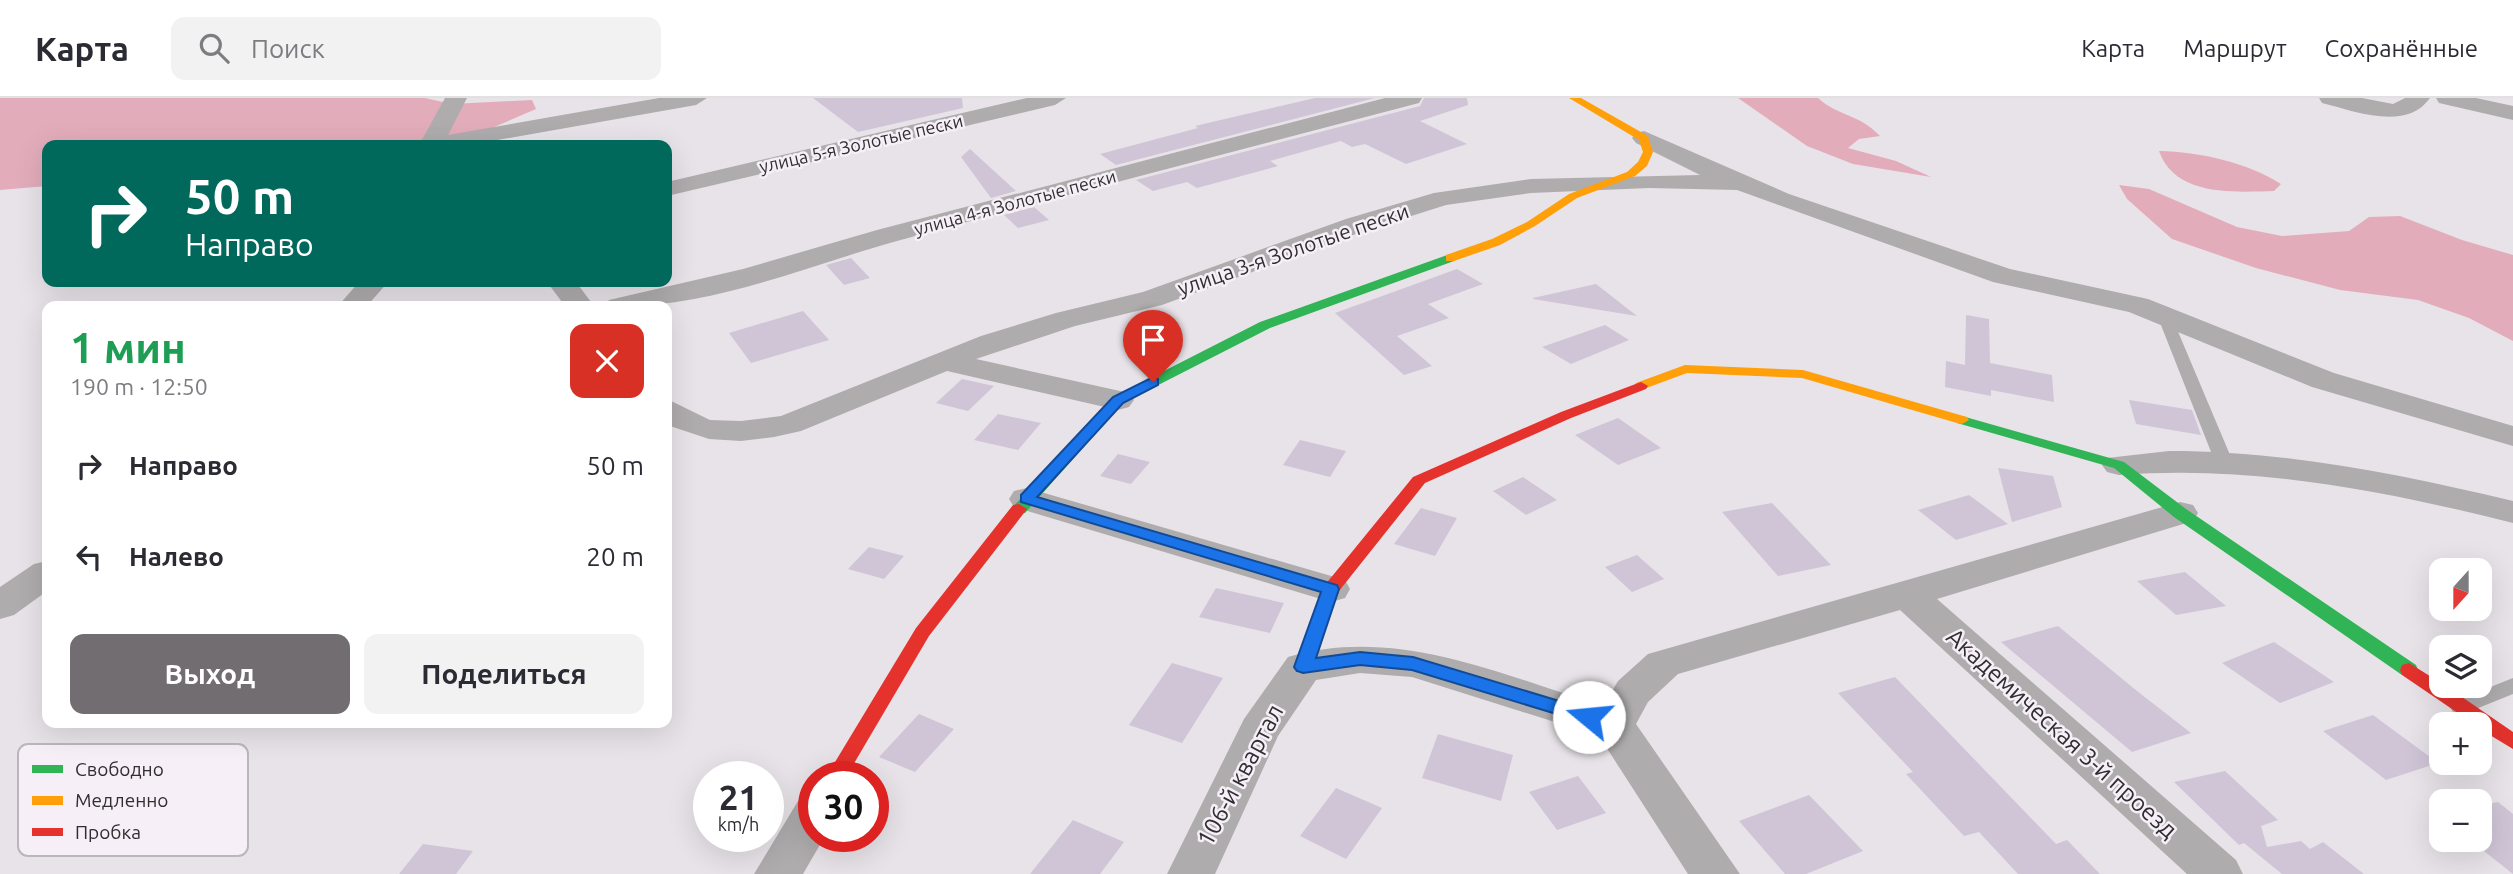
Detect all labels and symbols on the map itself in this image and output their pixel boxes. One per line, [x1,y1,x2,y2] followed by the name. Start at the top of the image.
[757,110,965,176] street label: улица 5-я Золотые пески
[912,165,1118,239] street label: улица 4-я Золотые пески
[1174,198,1412,300] street label: улица 3-я Золотые пески
[1123,310,1183,382] pin
[2429,558,2492,621] north arrow
[1941,623,2183,843] street label: Академическая 3-й проезд
[1552,680,1626,754] position arrow
[1191,700,1289,850] street label: 106-й квартал
[18,744,248,856] legend
[75,758,164,780] text: Свободно
[798,761,889,852] speed limit sign: 30
[75,789,168,811] text: Медленно
[75,821,141,843] text: Пробка

